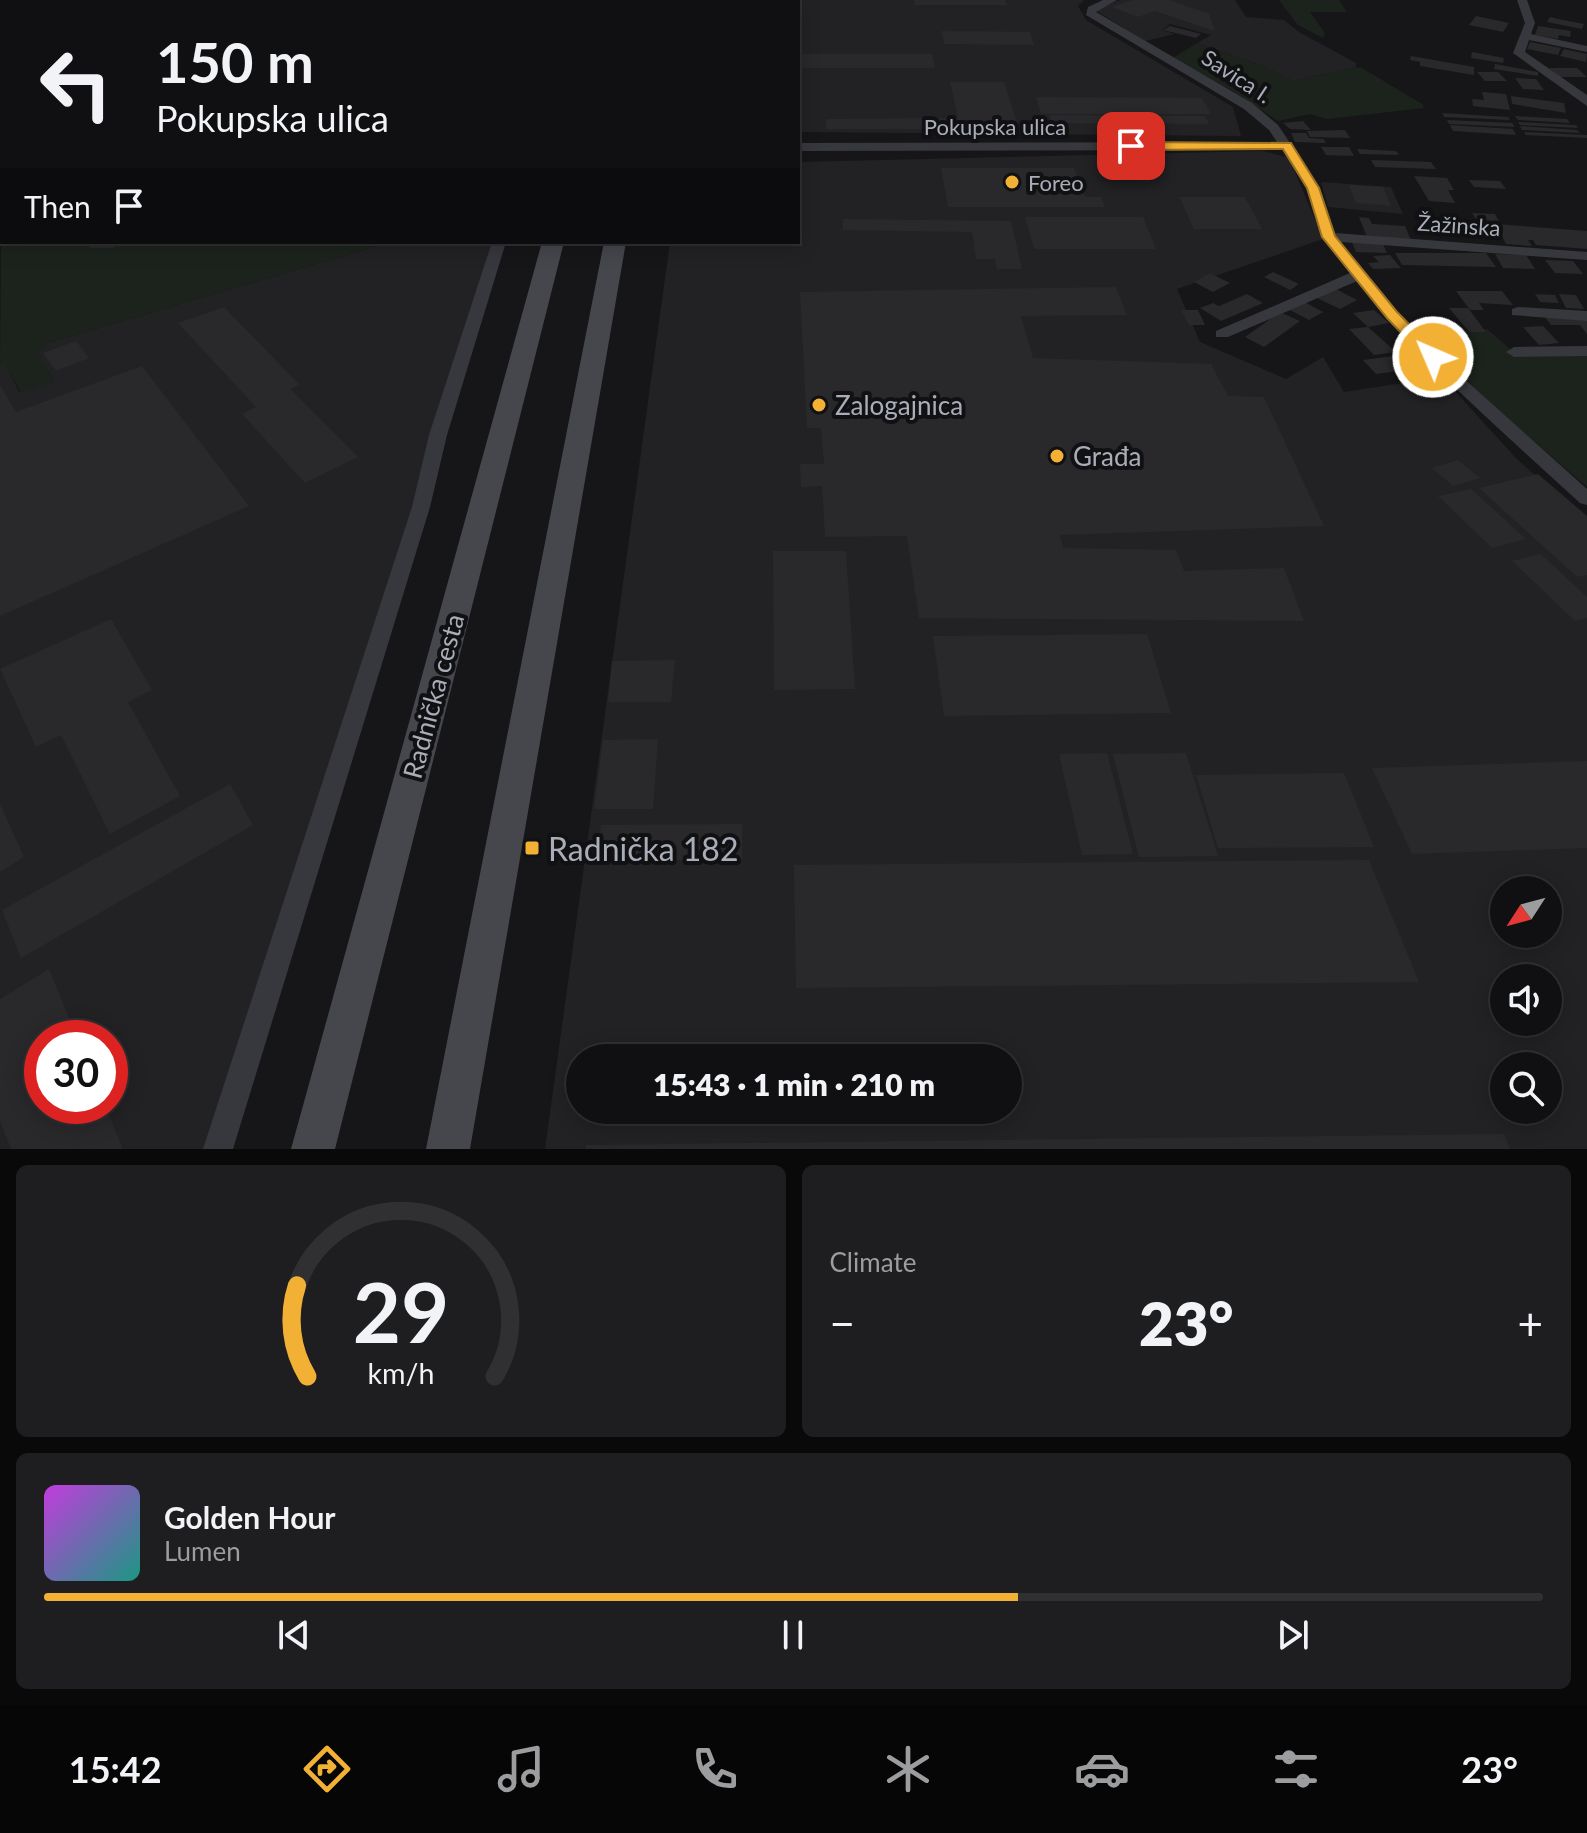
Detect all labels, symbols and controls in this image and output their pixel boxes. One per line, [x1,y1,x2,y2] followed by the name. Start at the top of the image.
[156,28,314,95] text: 150 m
[24,32,128,136] icon: left
[1197,44,1277,108] street label: Savica I.
[156,96,389,140] text: Pokupska ulica
[1097,112,1165,180] pin
[924,113,1066,140] street label: Pokupska ulica
[1109,124,1153,168] icon: arrive
[1028,169,1084,196] place label: Foreo
[1003,173,1021,191] marker: Foreo
[107,184,151,228] icon: arrive
[24,188,91,224] text: Then
[1417,209,1501,241] street label: Žažinska
[1391,315,1475,399] position arrow
[835,389,963,421] place label: Zalogajnica
[810,396,828,414] marker: Zalogajnica
[1073,440,1141,472] place label: Građa
[1048,447,1066,465] marker: Građa
[396,610,470,782] street label: Radnička cesta
[548,829,738,868] place label: Radnička 182
[523,839,541,857] marker: Radnička 182
[1490,876,1562,948] north arrow
[1490,876,1562,1124] map controls
[1490,964,1562,1036] button: sound
[24,1020,128,1124] speed limit sign: 30
[1490,1052,1562,1124] button: search
[653,1066,935,1102] text: 15:43 · 1 min · 210 m
[830,1246,916,1278] text: Climate
[353,1261,449,1361] text: 29
[1139,1287,1234,1359] text: 23°
[830,1297,855,1349] text: −
[1517,1297,1543,1349] text: +
[367,1356,434,1390] text: km/h
[164,1499,336,1535] text: Golden Hour
[164,1535,241,1567] text: Lumen
[272,1613,316,1657] icon: previous
[771,1613,815,1657] icon: pause
[1271,1613,1315,1657] icon: next
[299,1741,355,1797] icon: directions
[493,1741,549,1797] icon: music
[687,1741,743,1797] icon: phone
[880,1741,936,1797] icon: climate
[1074,1741,1130,1797] icon: car
[1268,1741,1324,1797] icon: filters
[69,1747,162,1791] text: 15:42
[1461,1747,1518,1791] text: 23°

